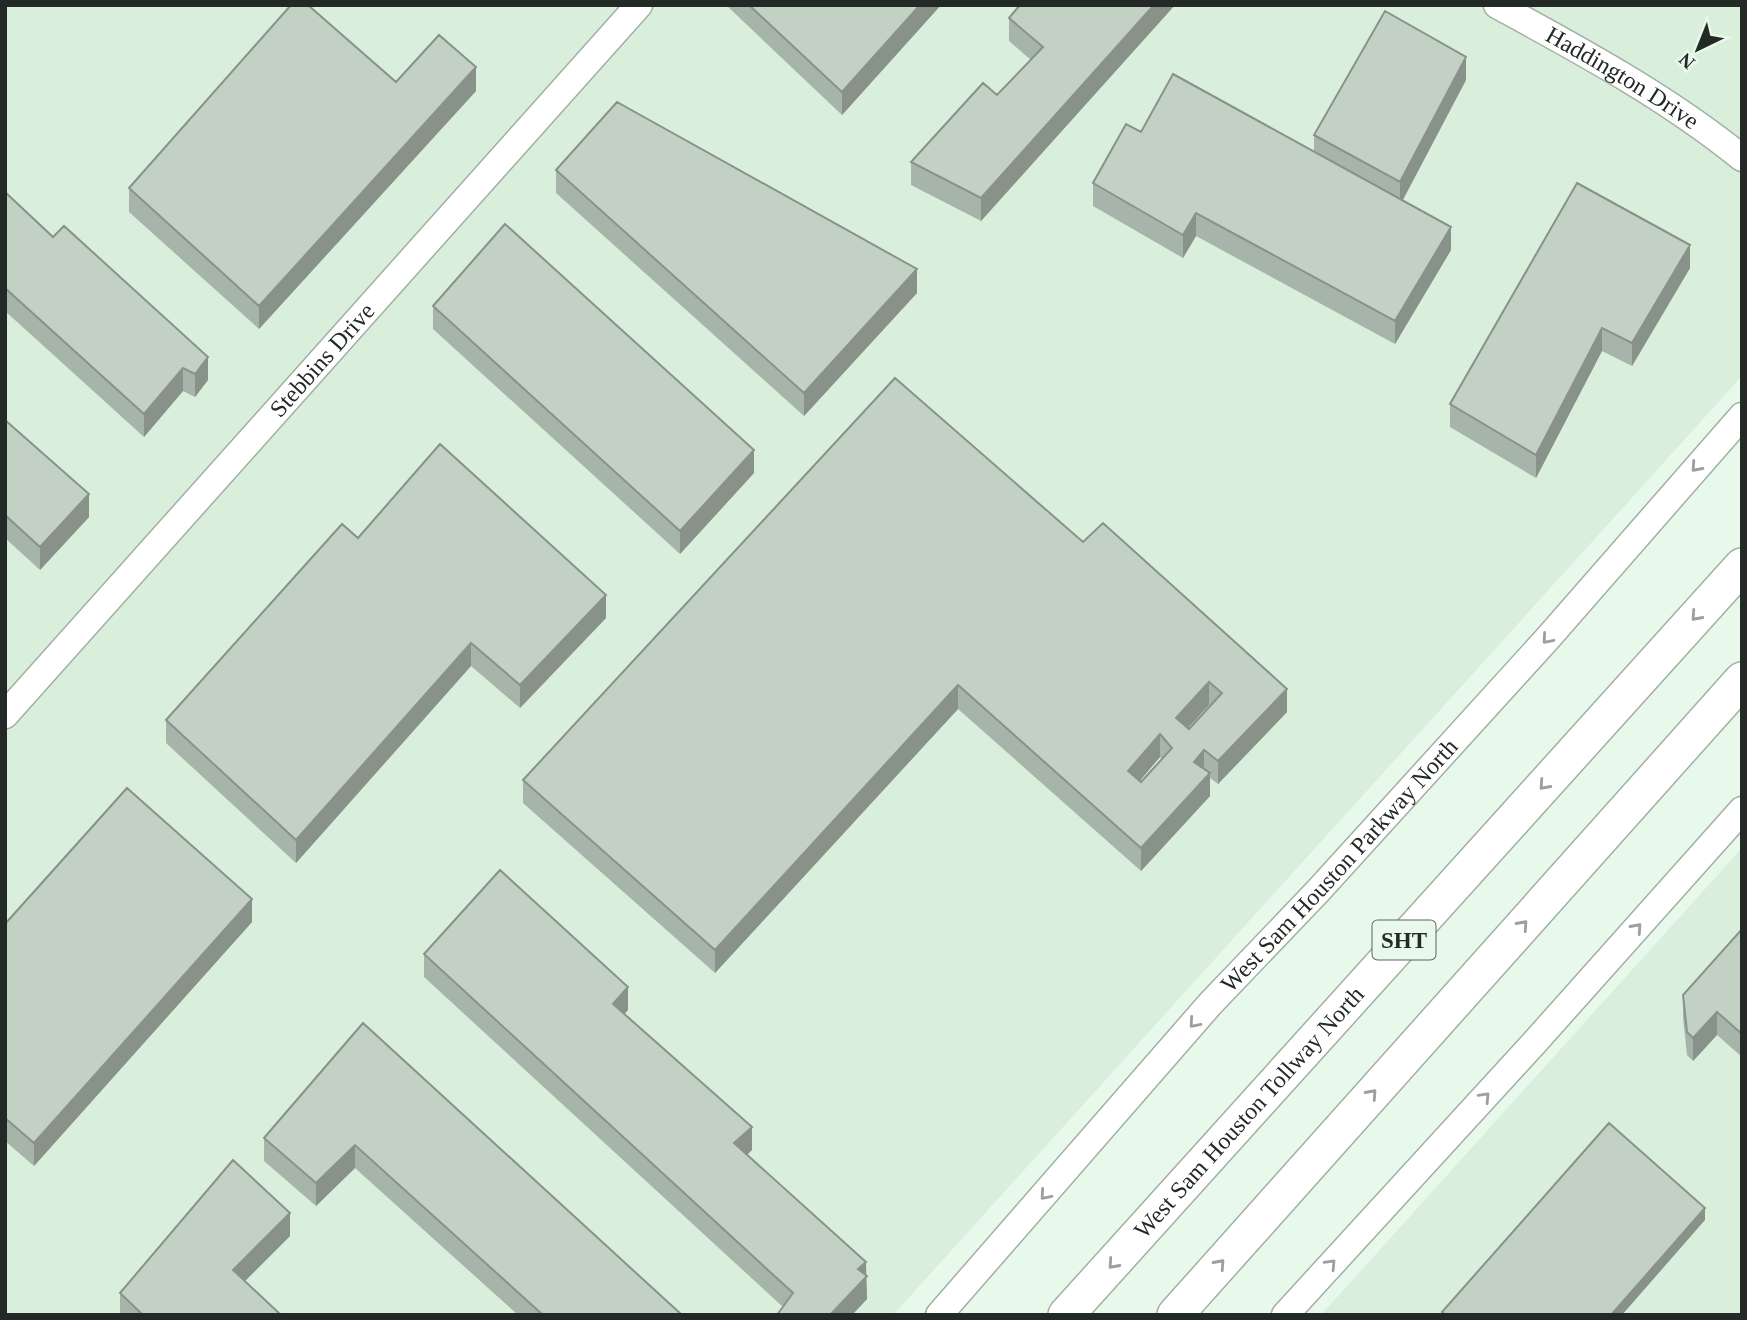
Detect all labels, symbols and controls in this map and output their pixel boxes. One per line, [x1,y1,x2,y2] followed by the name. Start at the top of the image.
[1663,14,1733,84] north arrow
[1542,22,1704,134] street label: Haddington Drive
[1674,49,1699,73] text: N
[265,298,379,422] street label: Stebbins Drive
[1692,459,1704,472] one-way arrow
[1692,608,1704,621] one-way arrow
[1543,631,1555,644] one-way arrow
[1216,734,1463,997] street label: West Sam Houston Parkway North
[1540,777,1552,790] one-way arrow
[1372,920,1436,959] road number: SHT
[1515,920,1527,933] one-way arrow
[1629,923,1641,936] one-way arrow
[1129,981,1369,1243] street label: West Sam Houston Tollway North
[1190,1014,1202,1027] one-way arrow
[1363,1089,1376,1102] one-way arrow
[1477,1092,1489,1105] one-way arrow
[1041,1186,1053,1199] one-way arrow
[1108,1256,1121,1269] one-way arrow
[1212,1259,1224,1272] one-way arrow
[1323,1259,1336,1272] one-way arrow

